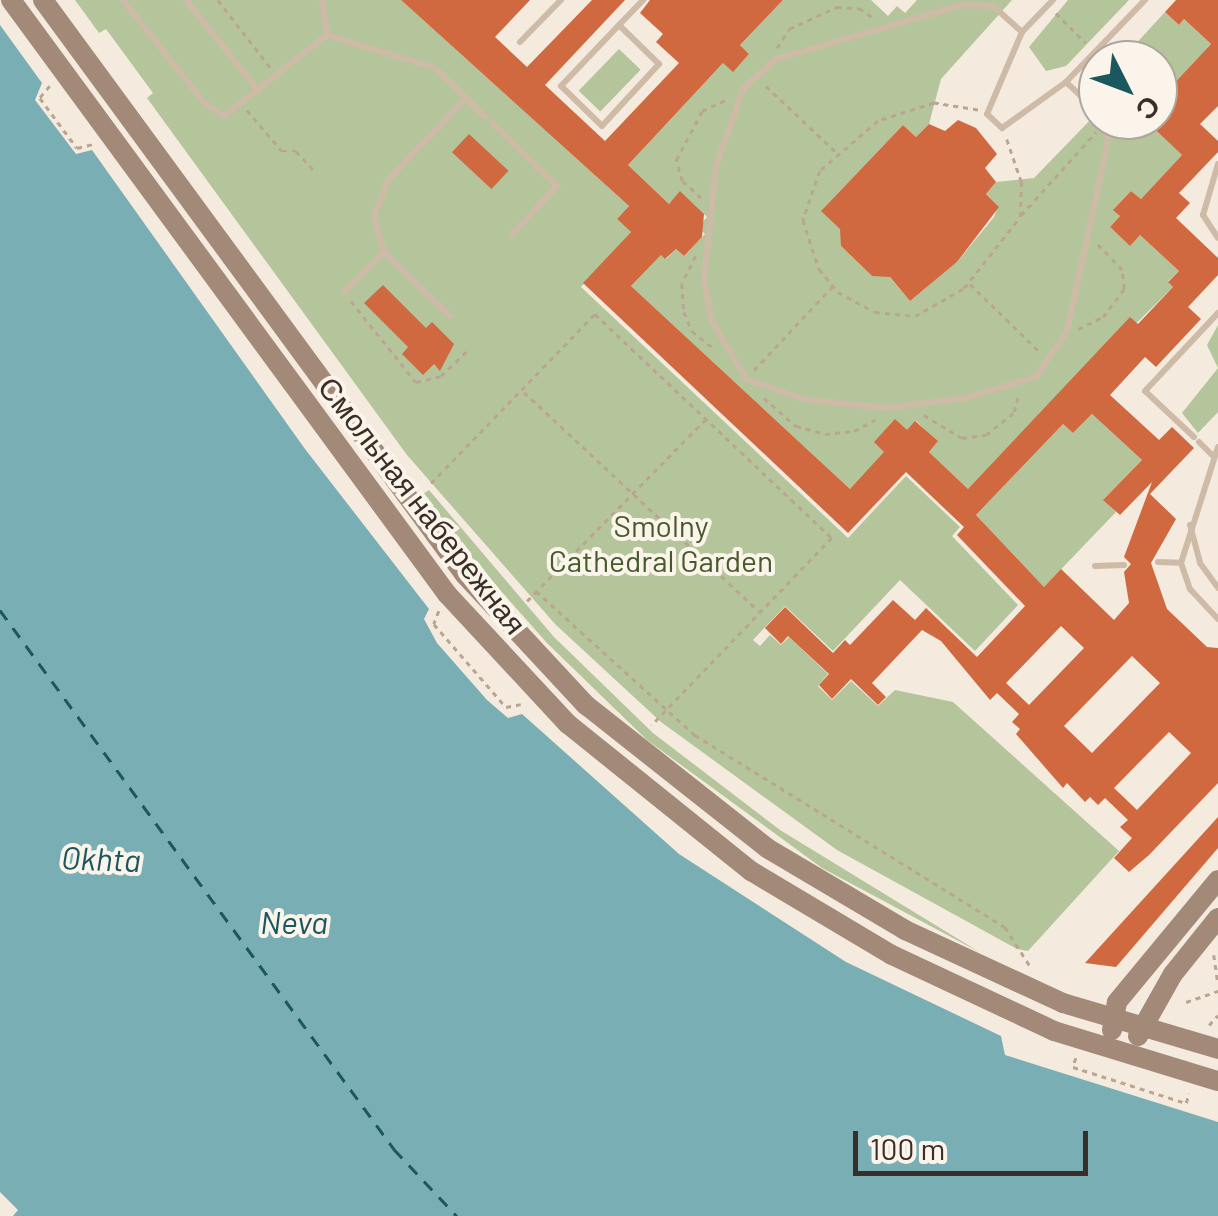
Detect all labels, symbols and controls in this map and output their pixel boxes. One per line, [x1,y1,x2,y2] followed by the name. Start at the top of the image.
[1078,40,1178,140] north arrow
[1129,90,1168,128] text: С
[311,369,535,641] street label: Смольная набережная
[549,507,773,578] park label: Smolny Cathedral Garden
[61,837,141,879] water label: Okhta
[260,902,328,940] water label: Neva
[858,1111,1093,1173] scale bar
[870,1130,945,1166] text: 100 m

